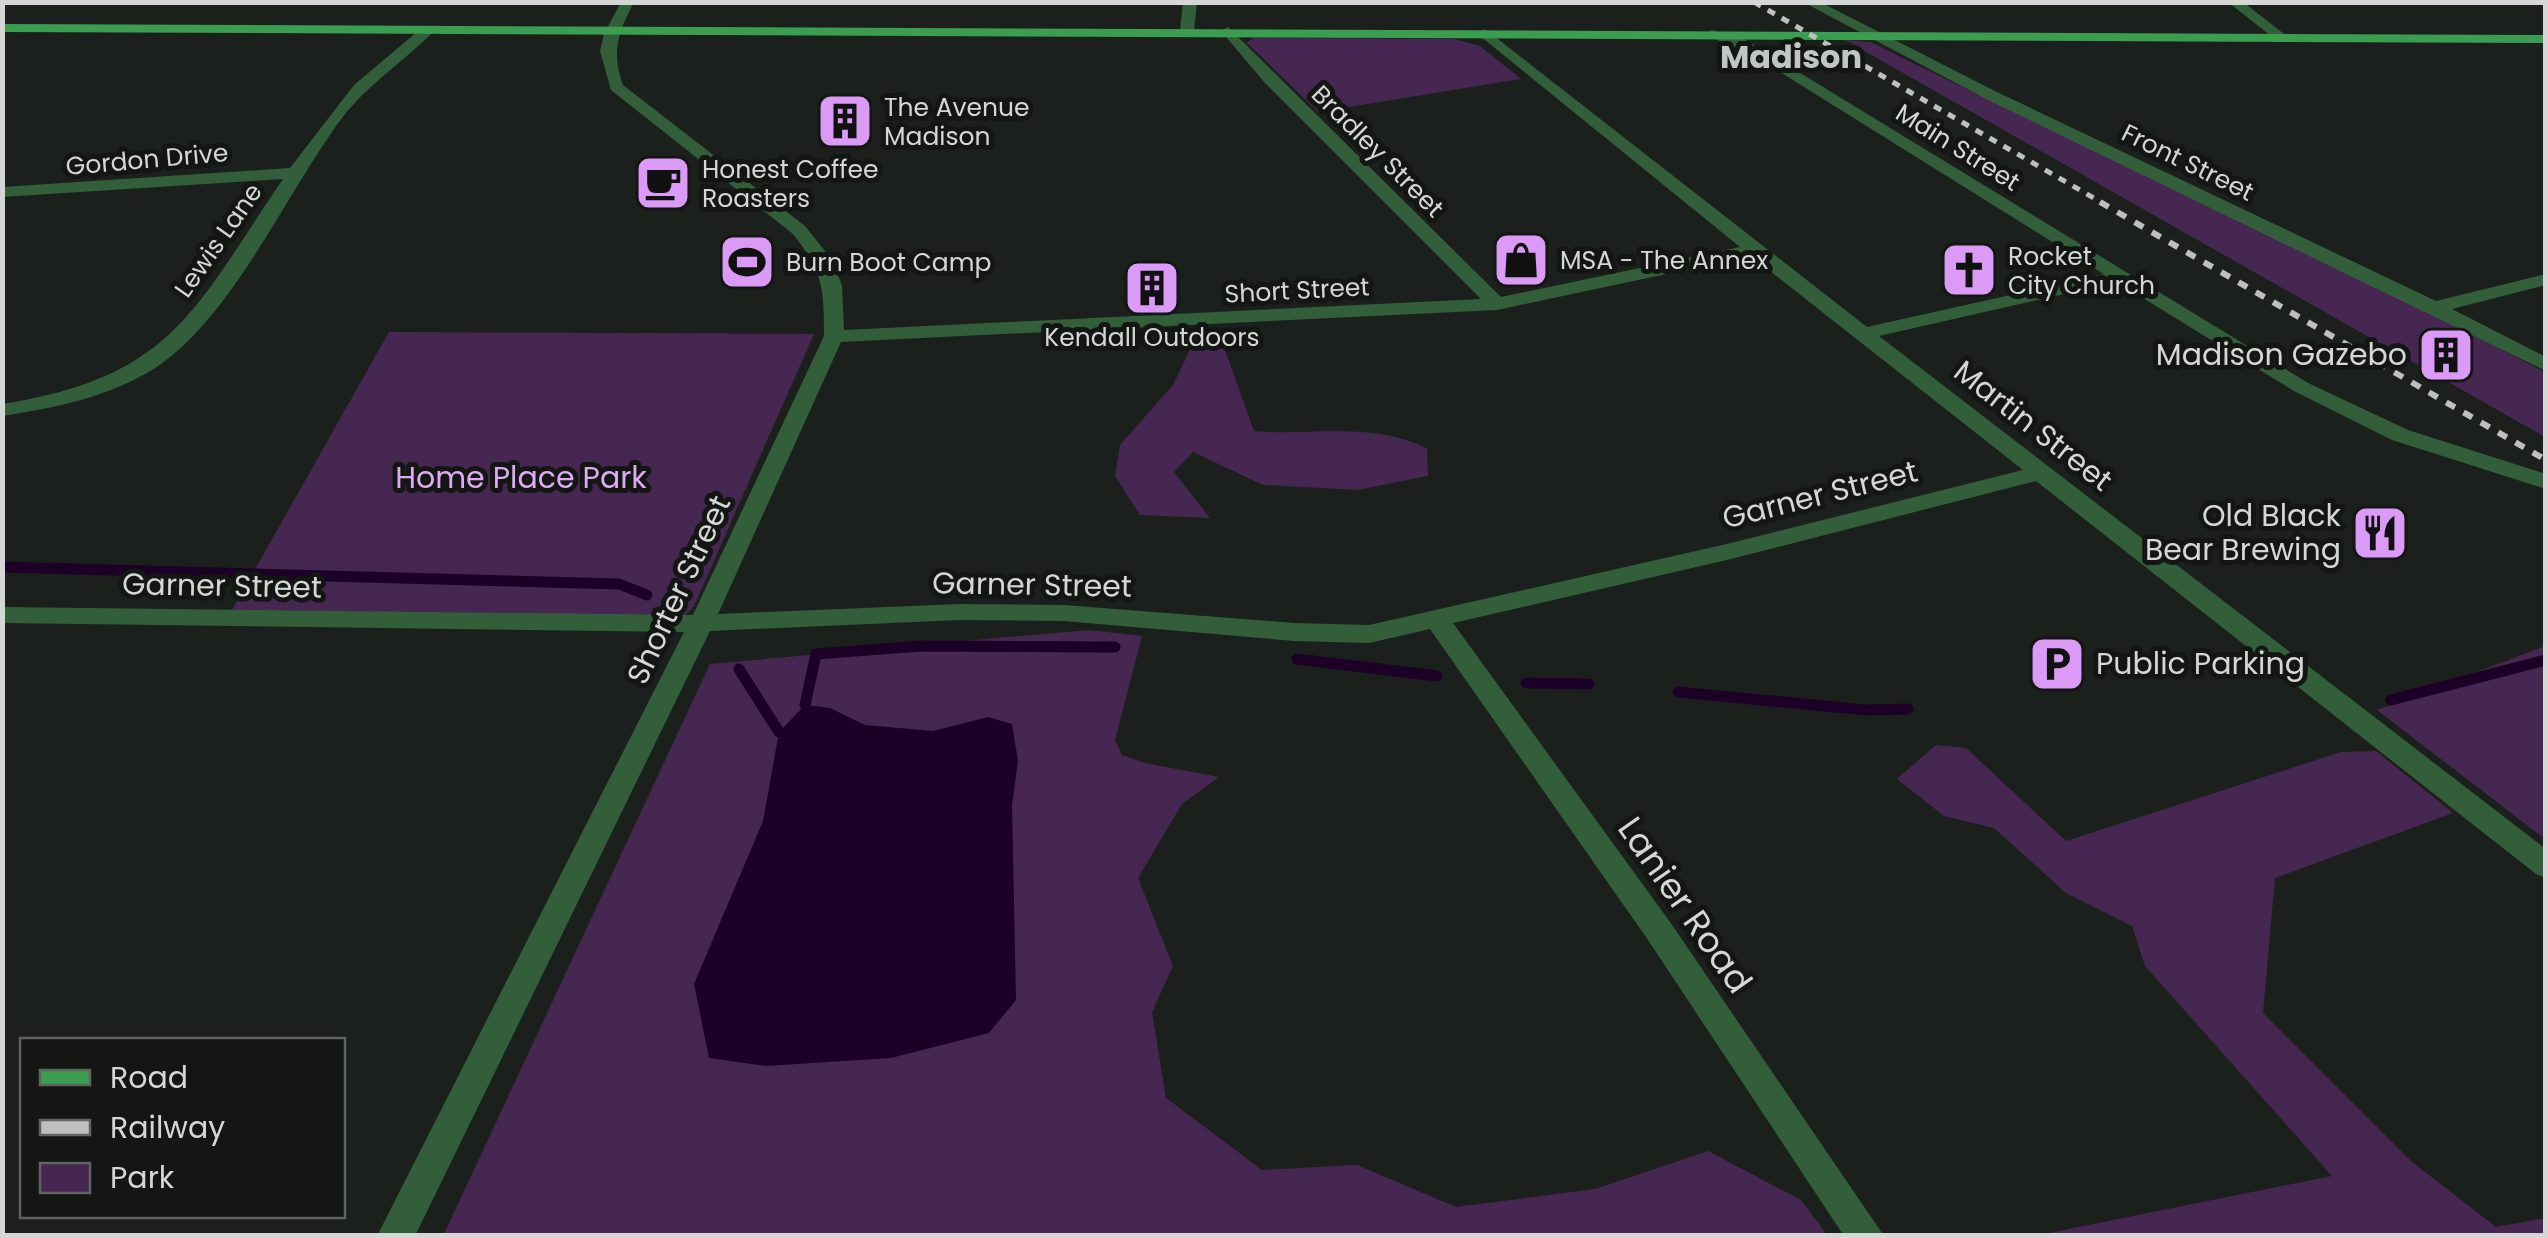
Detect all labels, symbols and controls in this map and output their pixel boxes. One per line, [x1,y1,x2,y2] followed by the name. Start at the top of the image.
[1720,34,1862,79] district label: Madison
[1304,77,1452,225] street label: Bradley Street
[884,90,1030,154] place label: The Avenue Madison
[815,91,875,151] building icon: The Avenue Madison
[1889,95,2027,199] street label: Main Street
[2116,115,2260,210] street label: Front Street
[64,135,230,184] street label: Gordon Drive
[702,152,878,216] place label: Honest Coffee Roasters
[633,153,693,213] cafe icon: Honest Coffee Roasters
[166,176,271,304] street label: Lewis Lane
[1491,230,1551,290] shop icon: MSA - The Annex
[717,232,777,292] sports icon: Burn Boot Camp
[2008,239,2155,303] place label: Rocket City Church
[1939,240,1999,300] church icon: Rocket City Church
[1560,243,1768,278] place label: MSA - The Annex
[786,245,991,280] place label: Burn Boot Camp
[1122,258,1182,318] building icon: Kendall Outdoors
[1224,269,1370,312] street label: Short Street
[1044,320,1260,355] place label: Kendall Outdoors
[2416,325,2476,385] building icon: Madison Gazebo
[2156,333,2407,376] place label: Madison Gazebo
[1945,350,2122,501] street label: Martin Street
[1718,450,1922,540] street label: Garner Street
[395,456,647,499] park label: Home Place Park
[616,488,741,691] street label: Shorter Street
[2145,494,2342,571] place label: Old Black Bear Brewing
[2350,503,2410,563] restaurant icon: Old Black Bear Brewing
[932,561,1132,608] street label: Garner Street
[122,562,322,609] street label: Garner Street
[2027,634,2087,694] parking icon: Public Parking
[2096,642,2305,685] place label: Public Parking
[1607,807,1764,1003] street label: Lanier Road
[20,1038,345,1218] legend
[110,1056,188,1099] text: Road
[110,1106,225,1149] text: Railway
[110,1156,175,1199] text: Park

